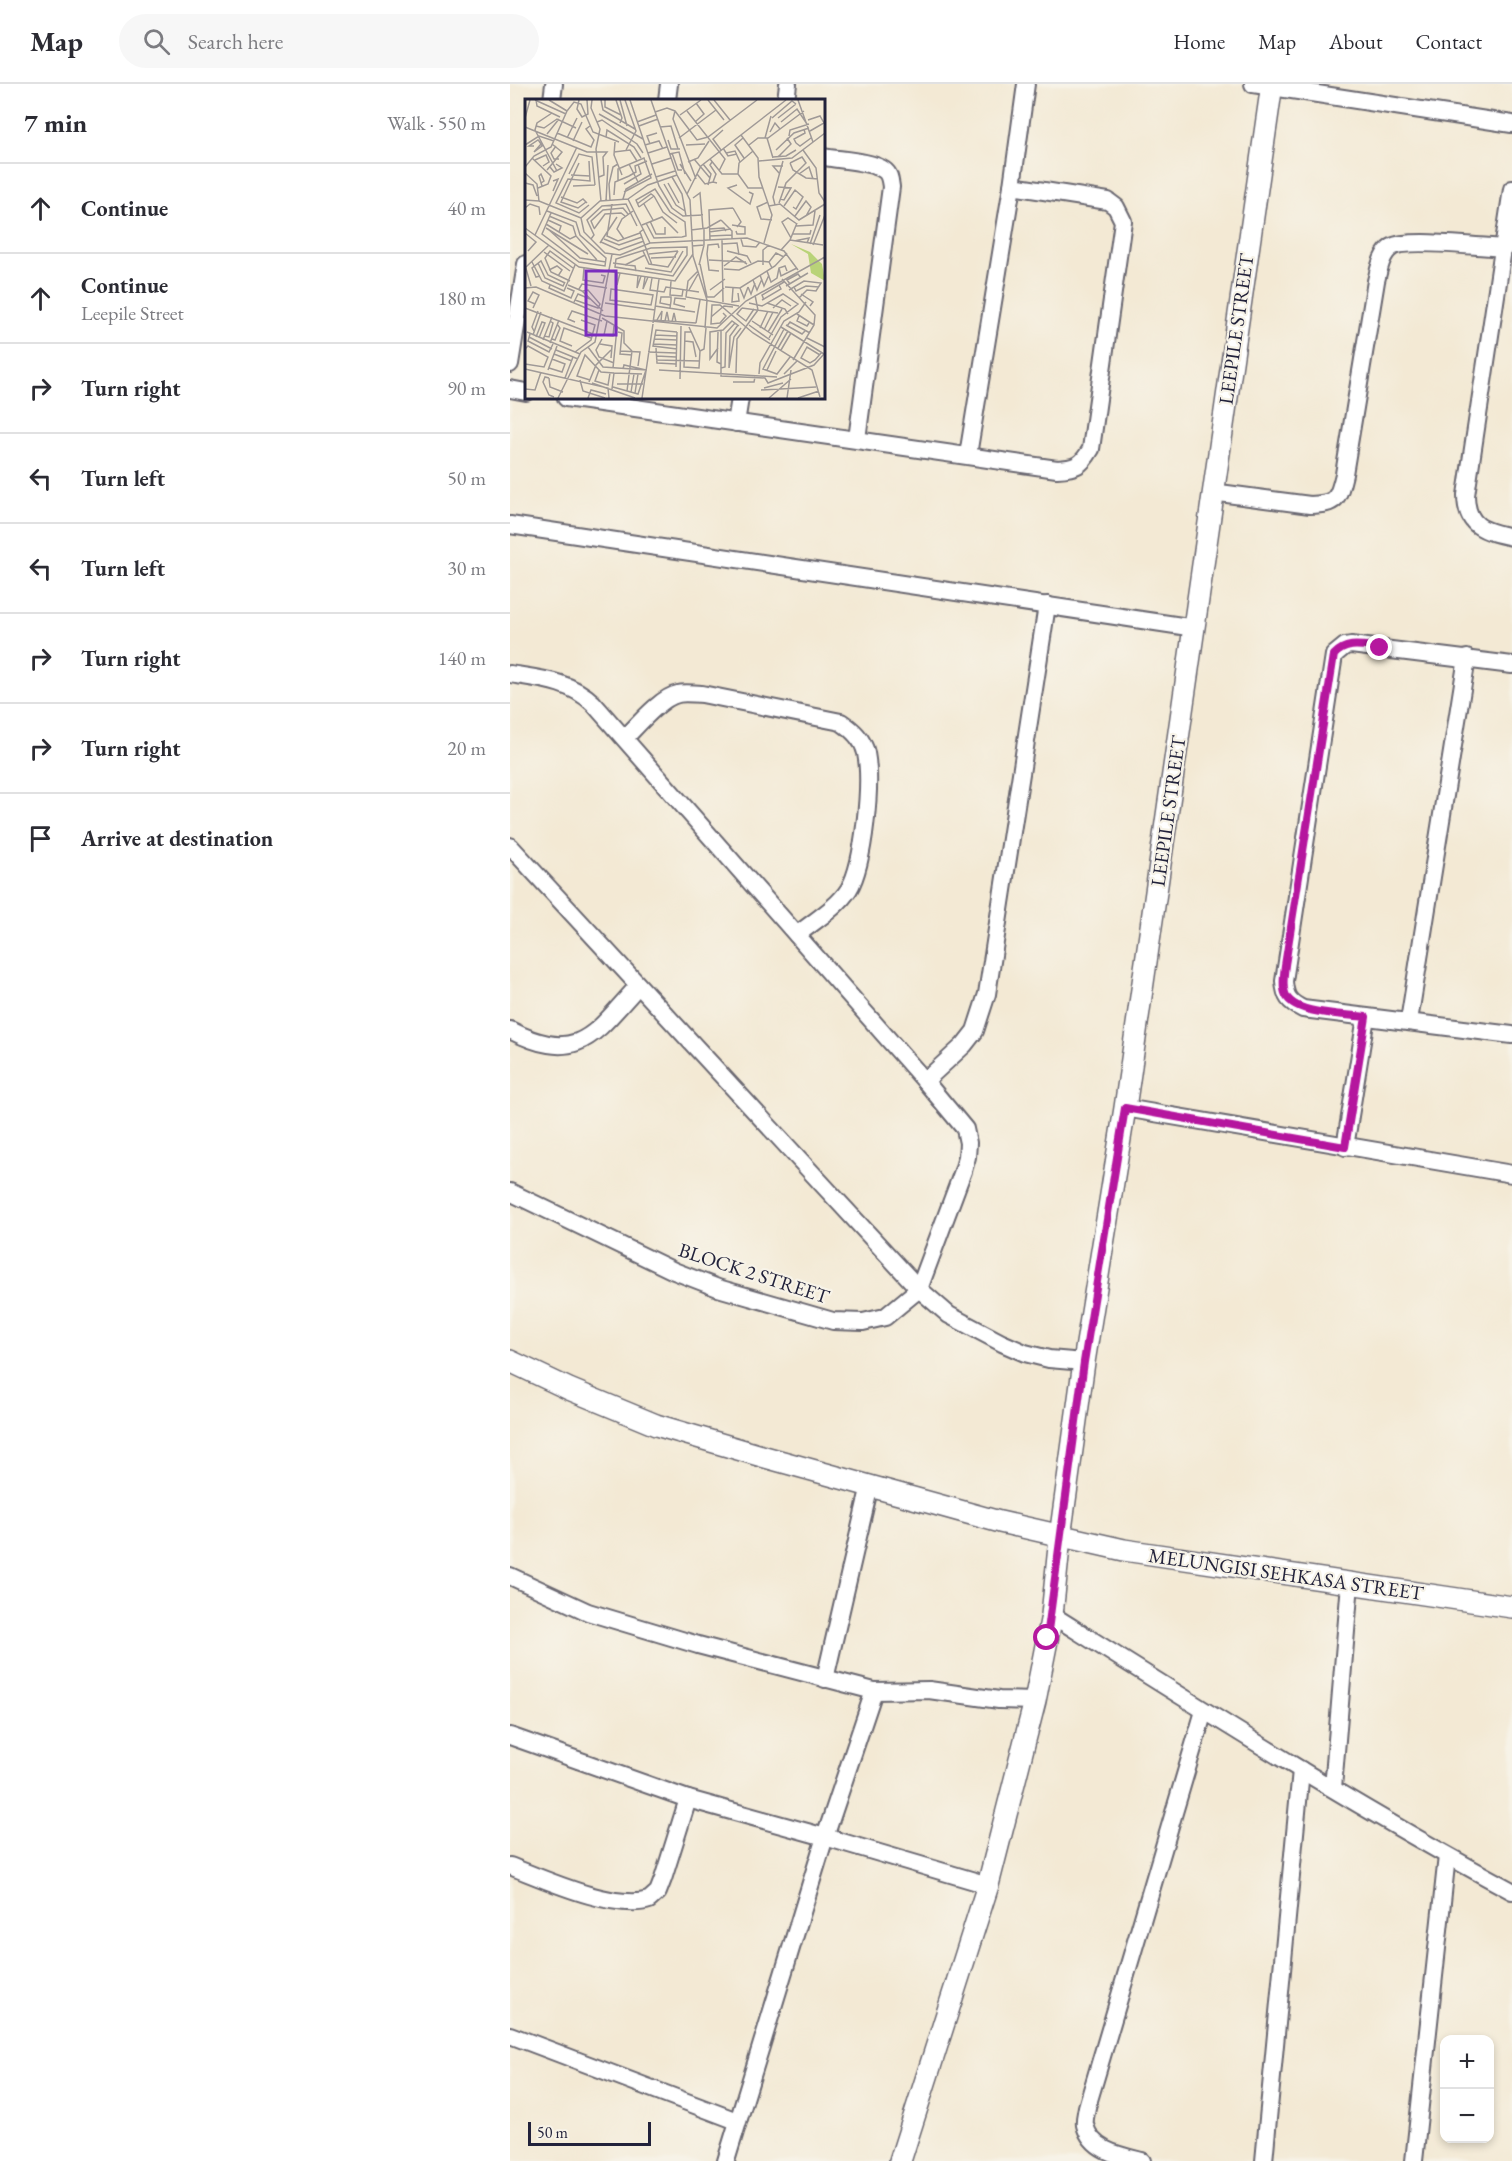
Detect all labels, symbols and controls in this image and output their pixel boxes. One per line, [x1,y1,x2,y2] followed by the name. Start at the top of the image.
[119,14,539,68] search box
[30,23,83,59] text: Map
[140,25,173,58] icon: search
[188,27,283,56] text: Search here
[1173,28,1225,55] text: Home
[1258,28,1296,55] text: Map
[1329,28,1382,55] text: About
[1415,28,1482,55] text: Contact
[525,99,825,399] inset map
[24,106,87,140] text: 7 min
[387,110,486,136] text: Walk · 550 m
[24,192,57,225] icon: ahead
[81,194,168,223] text: Continue
[447,195,486,221] text: 40 m
[1213,251,1260,406] street label: LEEPILE STREET
[81,271,168,300] text: Continue
[24,282,57,315] icon: ahead
[438,285,486,311] text: 180 m
[81,300,184,326] text: Leepile Street
[24,372,57,405] icon: right
[81,374,180,403] text: Turn right
[447,375,486,401] text: 90 m
[24,462,57,495] icon: left
[81,464,165,493] text: Turn left
[447,465,486,491] text: 50 m
[24,552,57,585] icon: left
[81,554,165,583] text: Turn left
[447,555,486,581] text: 30 m
[1366,634,1392,660] route end
[24,642,57,675] icon: right
[81,644,180,673] text: Turn right
[438,645,486,671] text: 140 m
[24,732,57,765] icon: right
[1145,733,1192,888] street label: LEEPILE STREET
[81,734,180,763] text: Turn right
[447,735,486,761] text: 20 m
[24,822,57,855] icon: arrive
[81,824,273,853] text: Arrive at destination
[675,1236,833,1310] street label: BLOCK 2 STREET
[1147,1542,1426,1606] street label: MELUNGISI SEHKASA STREET
[1033,1624,1059,1650] route start
[1440,2035,1494,2143] map controls
[1440,2035,1494,2089] button: +
[1440,2089,1494,2143] button: −
[528,2119,651,2146] scale bar
[537,2122,568,2143] text: 50 m

